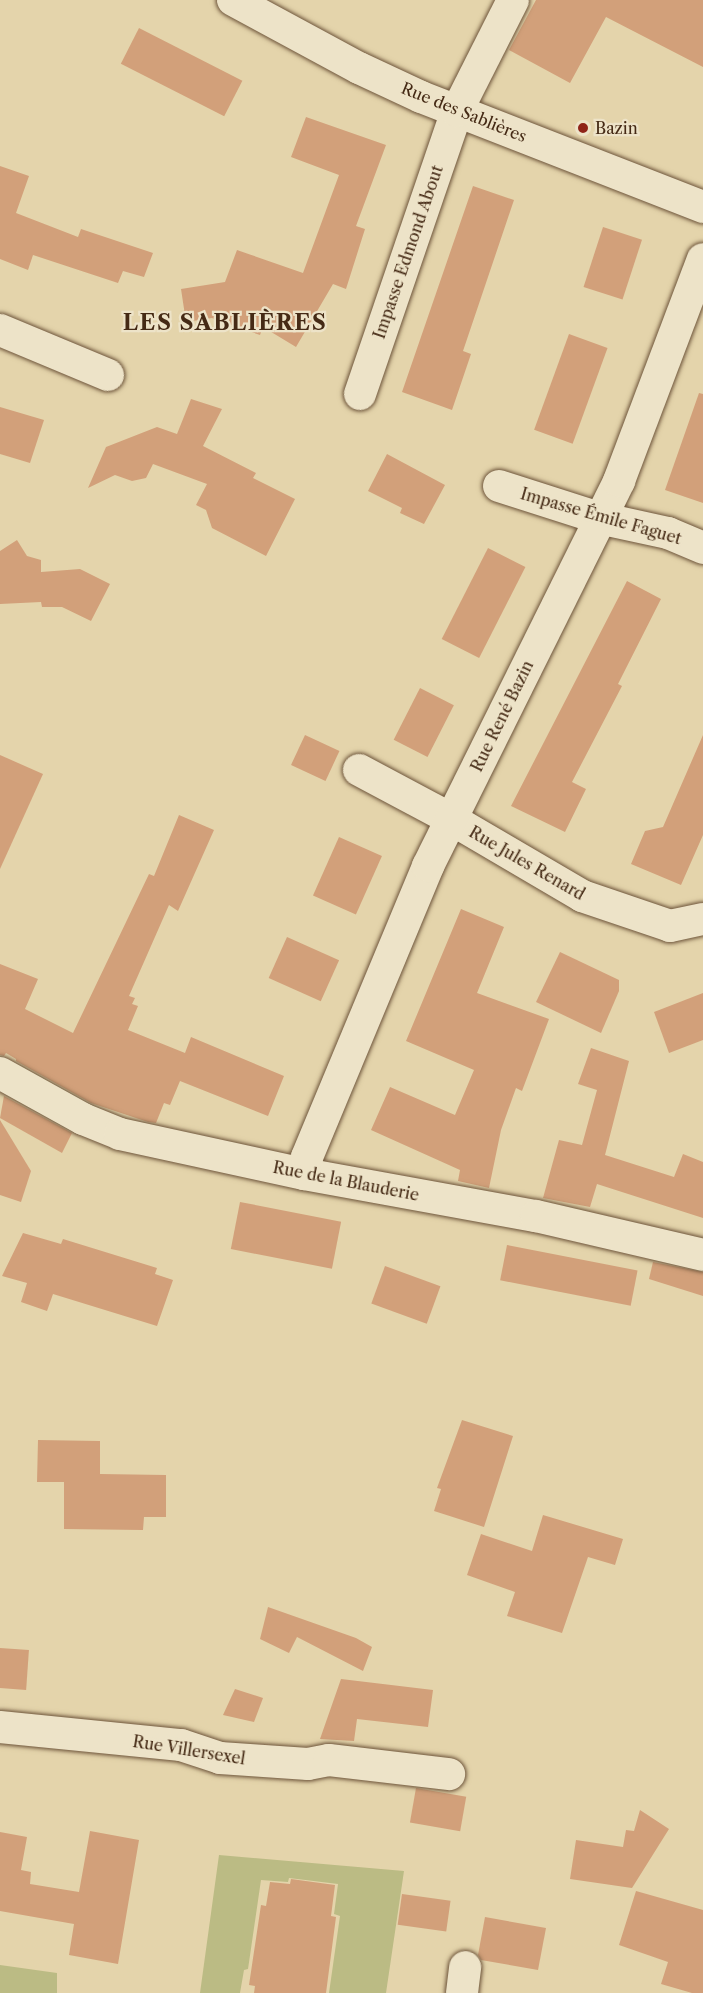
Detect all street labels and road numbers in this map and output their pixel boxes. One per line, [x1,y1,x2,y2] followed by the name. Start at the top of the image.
[399,78,529,146] street label: Rue des Sablières
[369,162,447,342] street label: Impasse Edmond About
[518,484,684,548] street label: Impasse Émile Faguet
[467,657,537,775] street label: Rue René Bazin
[466,822,588,904] street label: Rue Jules Renard
[271,1157,421,1205] street label: Rue de la Blauderie
[131,1732,247,1768] street label: Rue Villersexel

